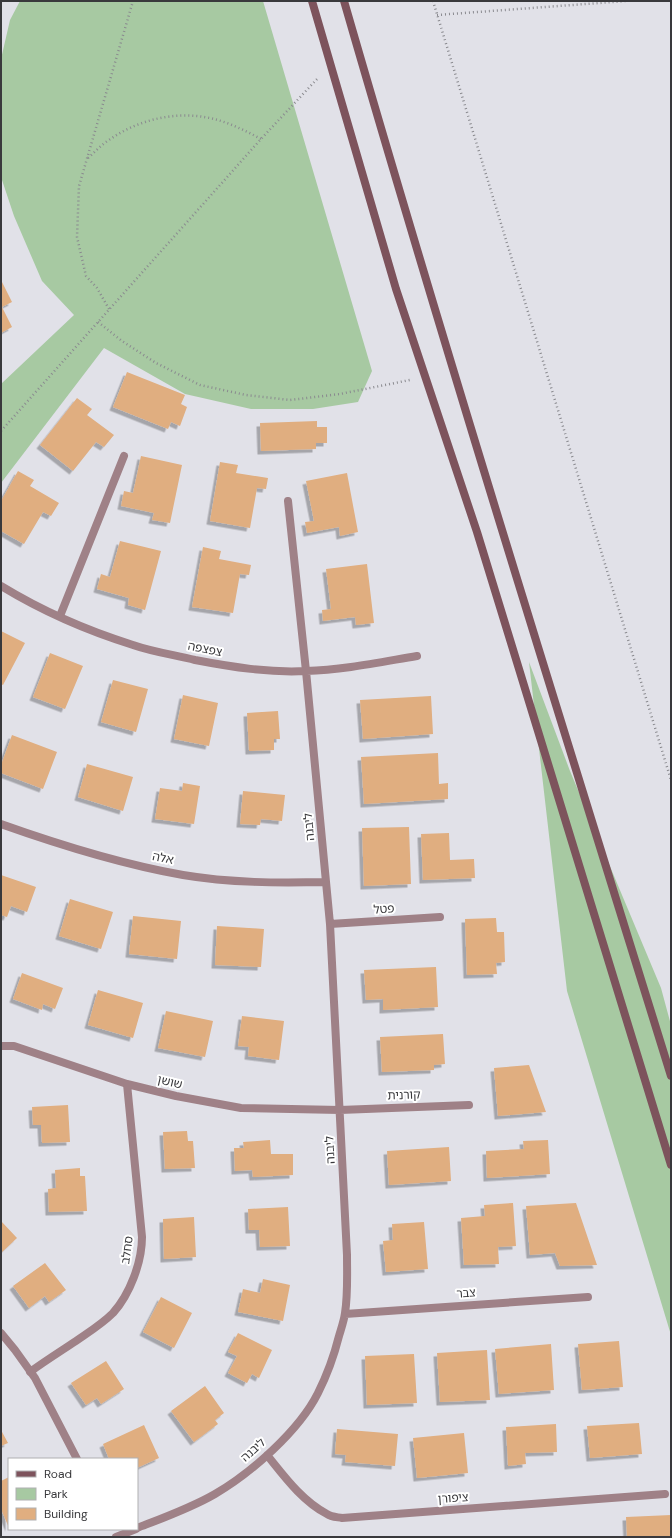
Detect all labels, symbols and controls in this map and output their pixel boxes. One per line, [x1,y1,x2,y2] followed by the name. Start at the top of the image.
[186,638,224,660] street label: צפצפה
[300,812,318,842] street label: ליבנה
[151,848,175,868] street label: אלה
[373,900,395,918] street label: פטל
[156,1071,184,1093] street label: שושן
[387,1086,421,1104] street label: קורנית
[321,1136,339,1164] street label: ליבנה
[117,1235,137,1265] street label: סחלב
[456,1284,476,1302] street label: צבר
[237,1435,269,1465] street label: ליבנה
[8,1458,138,1530] legend
[44,1466,72,1482] text: Road
[44,1486,68,1502] text: Park
[437,1489,469,1507] street label: ציפורן
[44,1506,88,1522] text: Building

